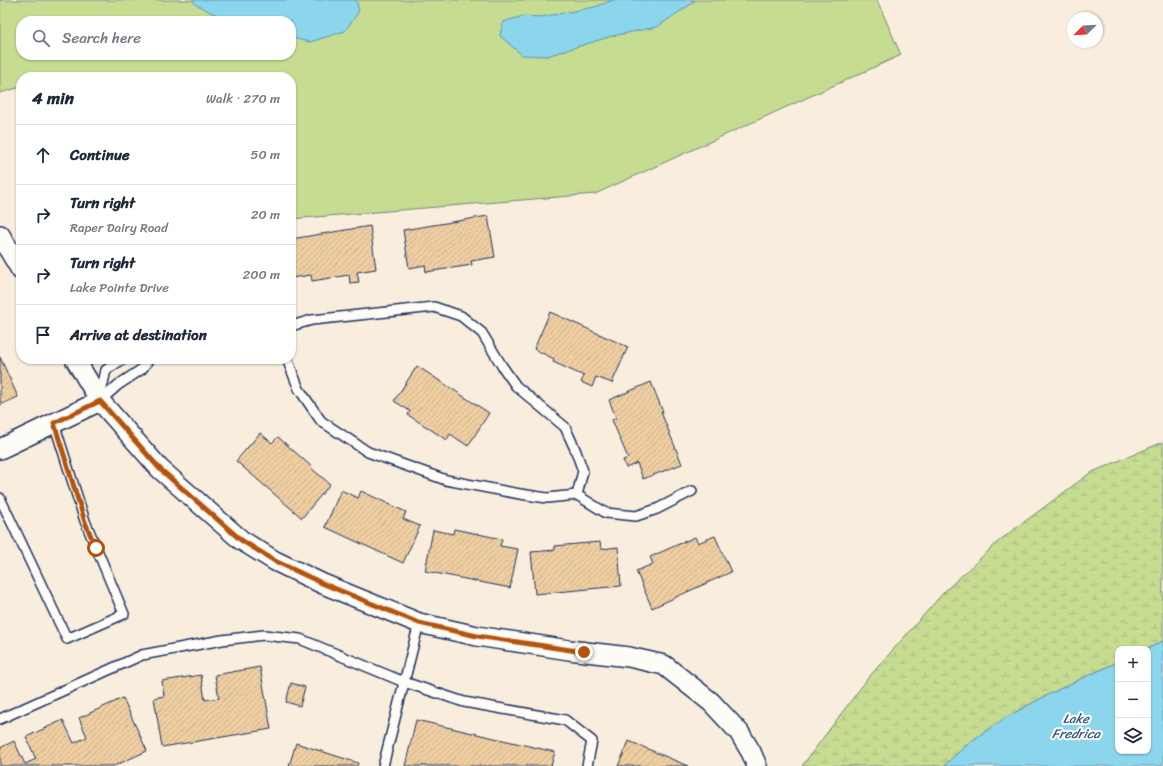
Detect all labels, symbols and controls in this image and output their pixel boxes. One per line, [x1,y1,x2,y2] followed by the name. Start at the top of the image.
[1067,12,1103,48] north arrow
[16,16,296,60] search box
[62,25,141,51] text: Search here
[30,27,52,49] icon: search
[32,83,74,113] text: 4 min
[206,87,280,110] text: Walk · 270 m
[70,142,130,168] text: Continue
[250,143,280,166] text: 50 m
[32,144,54,166] icon: ahead
[70,190,135,216] text: Turn right
[251,203,280,226] text: 20 m
[32,204,54,226] icon: right
[70,216,168,239] text: Raper Dairy Road
[70,250,135,276] text: Turn right
[243,263,280,286] text: 200 m
[32,264,54,286] icon: right
[70,276,169,299] text: Lake Pointe Drive
[70,322,207,348] text: Arrive at destination
[32,324,54,346] icon: arrive
[87,539,105,557] route start
[575,643,593,661] route end
[1115,646,1151,754] map controls
[1115,646,1151,682] button: +
[1115,682,1151,718] button: −
[1052,707,1101,745] water label: Lake Fredrica
[1115,718,1151,754] button: layers

